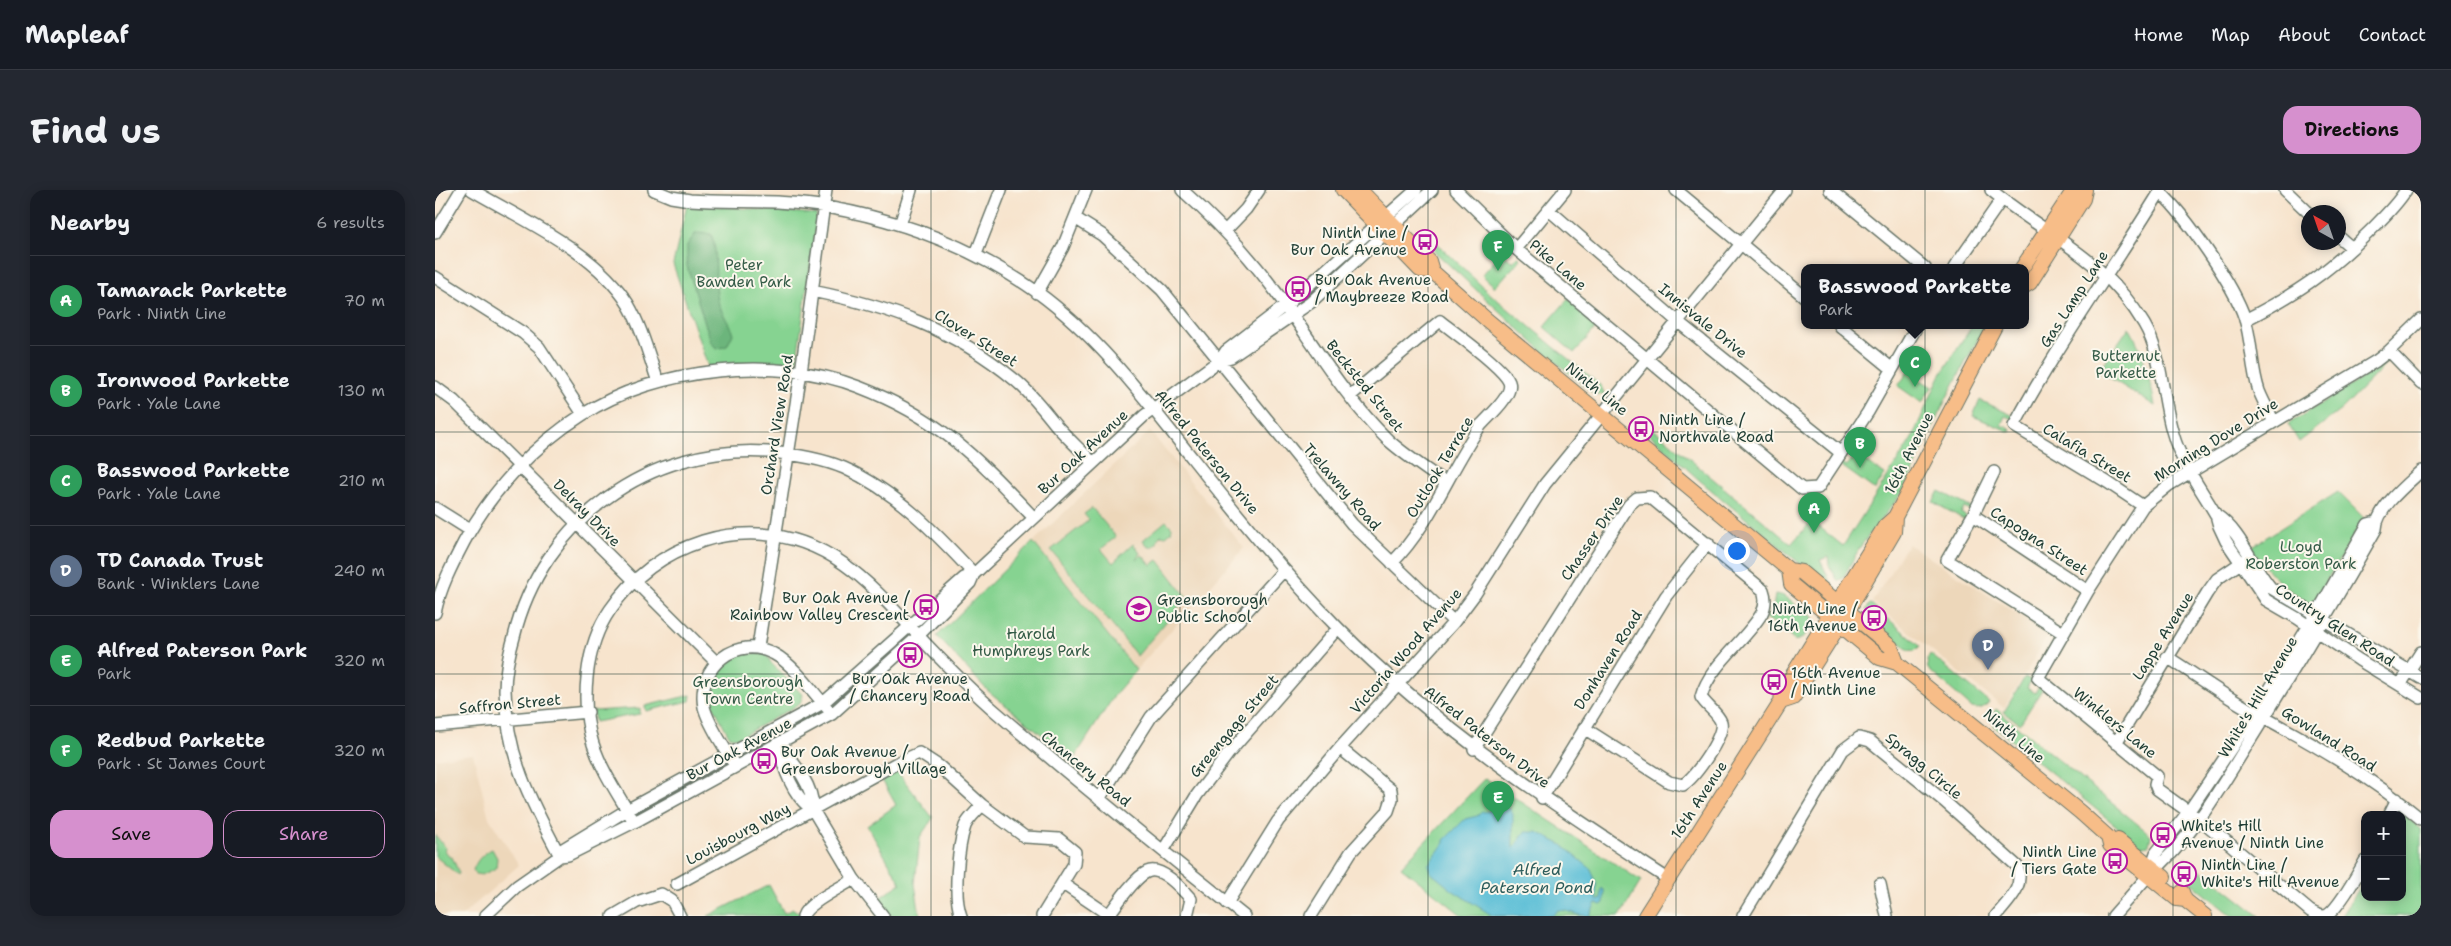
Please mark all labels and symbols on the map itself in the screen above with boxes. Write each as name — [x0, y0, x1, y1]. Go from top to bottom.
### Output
north arrow — [2301, 205, 2346, 250]
place label: Ninth Line / Bur Oak Avenue — [1291, 223, 1409, 260]
bus stop icon: Ninth Line / Bur Oak Avenue — [1412, 229, 1438, 255]
pin: F — [1482, 230, 1514, 271]
street label: Pike Lane — [1525, 235, 1591, 295]
street label: Gas Lamp Lane — [2035, 247, 2113, 351]
park label: Peter Bawden Park — [697, 255, 791, 292]
place label: Bur Oak Avenue / Maybreeze Road — [1315, 270, 1449, 307]
bus stop icon: Bur Oak Avenue / Maybreeze Road — [1285, 276, 1311, 302]
street label: Innisvale Drive — [1654, 279, 1752, 363]
street label: Clover Street — [931, 304, 1021, 372]
street label: Becksted Street — [1322, 336, 1408, 436]
pin: C — [1899, 346, 1931, 387]
park label: Butternut Parkette — [2092, 346, 2160, 383]
street label: Orchard View Road — [756, 353, 798, 497]
street label: Ninth Line — [1562, 358, 1632, 420]
street label: Alfred Paterson Drive — [1150, 385, 1264, 519]
street label: Morning Dove Drive — [2150, 394, 2282, 486]
street label: Bur Oak Avenue — [1034, 405, 1132, 499]
street label: 16th Avenue — [1880, 409, 1938, 497]
place label: Ninth Line / Northvale Road — [1659, 410, 1774, 447]
street label: Outlook Terrace — [1402, 412, 1478, 522]
bus stop icon: Ninth Line / Northvale Road — [1628, 416, 1654, 442]
street label: Calafia Street — [2039, 419, 2135, 487]
pin: B — [1844, 427, 1876, 468]
street label: Trelawny Road — [1299, 439, 1386, 535]
street label: Delray Drive — [549, 475, 625, 551]
street label: Chasser Drive — [1556, 491, 1628, 585]
pin: A — [1798, 492, 1830, 533]
street label: Capogna Street — [1986, 502, 2092, 580]
park label: LLoyd Roberston Park — [2245, 537, 2357, 574]
your location — [1724, 538, 1750, 564]
street label: Country Glen Road — [2272, 579, 2399, 671]
street label: Victoria Wood Avenue — [1346, 584, 1466, 718]
place label: Bur Oak Avenue / Rainbow Valley Crescent — [730, 588, 911, 625]
street label: Lappe Avenue — [2128, 588, 2198, 684]
place label: Greensborough Public School — [1157, 590, 1268, 627]
bus stop icon: Bur Oak Avenue / Rainbow Valley Crescent — [913, 594, 939, 620]
school or university icon: Greensborough Public School — [1126, 596, 1152, 622]
place label: Ninth Line / 16th Avenue — [1767, 599, 1859, 636]
bus stop icon: Ninth Line / 16th Avenue — [1861, 605, 1887, 631]
street label: Donhaven Road — [1569, 606, 1647, 714]
park label: Harold Humphreys Park — [972, 624, 1090, 661]
pin: D — [1972, 629, 2004, 670]
street label: White's Hill Avenue — [2214, 632, 2302, 762]
bus stop icon: Bur Oak Avenue / Chancery Road — [897, 642, 923, 668]
place label: 16th Avenue / Ninth Line — [1791, 663, 1881, 700]
place label: Bur Oak Avenue / Chancery Road — [850, 669, 971, 706]
bus stop icon: 16th Avenue / Ninth Line — [1761, 669, 1787, 695]
street label: Greengage Street — [1185, 670, 1283, 782]
park label: Greensborough Town Centre — [693, 672, 803, 709]
street label: Alfred Paterson Drive — [1420, 681, 1554, 793]
street label: Winklers Lane — [2069, 683, 2161, 763]
street label: Saffron Street — [458, 690, 562, 718]
street label: Gowland Road — [2278, 702, 2381, 777]
street label: Ninth Line — [1979, 704, 2049, 768]
street label: Bur Oak Avenue — [683, 713, 795, 785]
street label: Chancery Road — [1037, 727, 1135, 812]
street label: Spragg Circle — [1881, 728, 1967, 804]
place label: Bur Oak Avenue / Greensborough Village — [781, 742, 947, 779]
bus stop icon: Bur Oak Avenue / Greensborough Village — [751, 748, 777, 774]
street label: 16th Avenue — [1666, 757, 1732, 843]
pin: E — [1482, 781, 1514, 822]
street label: Louisbourg Way — [682, 798, 794, 870]
place label: White's Hill Avenue / Ninth Line — [2181, 816, 2324, 853]
bus stop icon: White's Hill Avenue / Ninth Line — [2150, 822, 2176, 848]
place label: Ninth Line / Tiers Gate — [2011, 842, 2097, 879]
bus stop icon: Ninth Line / Tiers Gate — [2102, 848, 2128, 874]
place label: Ninth Line / White's Hill Avenue — [2201, 855, 2340, 892]
water label: Alfred Paterson Pond — [1480, 859, 1594, 898]
bus stop icon: Ninth Line / White's Hill Avenue — [2171, 861, 2197, 887]

